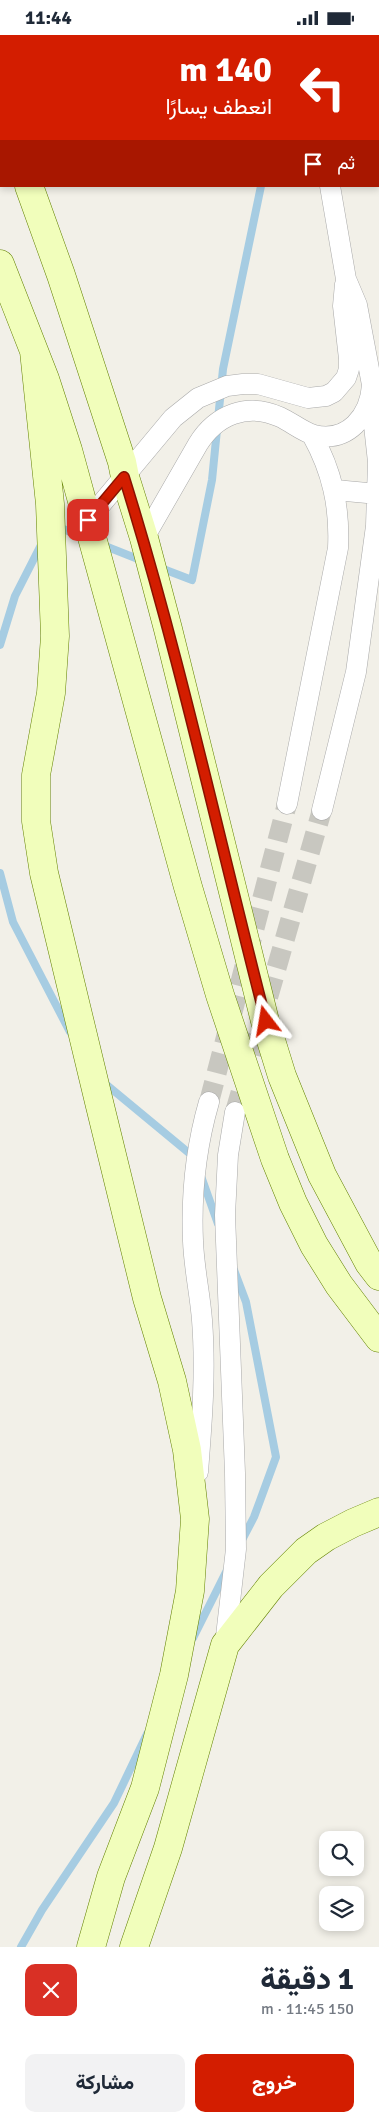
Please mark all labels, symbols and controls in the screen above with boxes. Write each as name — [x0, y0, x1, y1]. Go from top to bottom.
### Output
text: 11:44 — [25, 6, 72, 30]
text: 140 m — [179, 48, 272, 91]
icon: left — [290, 55, 355, 120]
text: انعطف يسارًا — [166, 93, 272, 120]
icon: arrive — [299, 150, 327, 178]
text: ثم — [337, 151, 355, 175]
pin — [67, 499, 109, 541]
icon: arrive — [74, 506, 102, 534]
position arrow — [239, 994, 291, 1046]
map controls — [319, 1831, 364, 1931]
button: search — [319, 1831, 364, 1876]
button: layers — [319, 1886, 364, 1931]
text: 1 دقيقة — [260, 1961, 354, 1998]
button: close — [25, 1964, 77, 2016]
text: 150 m · 11:45 — [261, 1999, 354, 2019]
button: مشاركة — [25, 2054, 185, 2112]
button: خروج — [195, 2054, 354, 2112]

